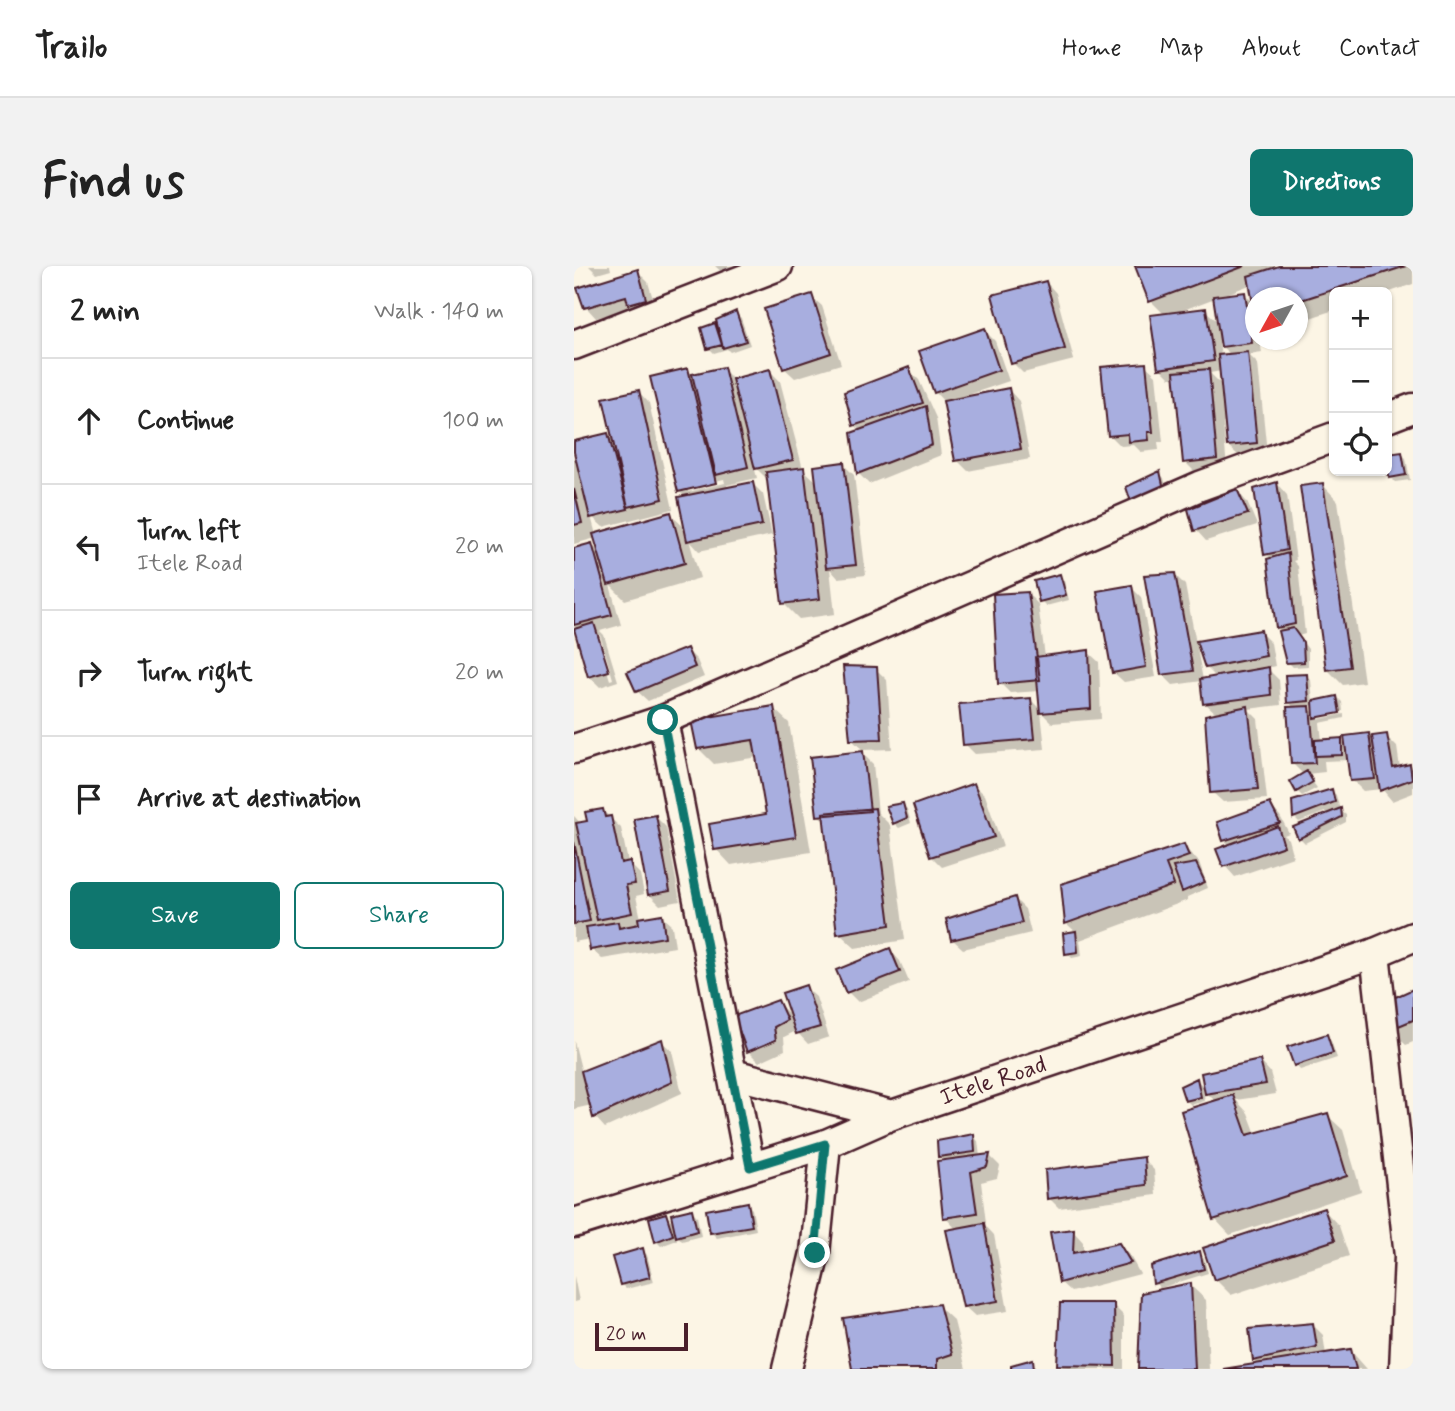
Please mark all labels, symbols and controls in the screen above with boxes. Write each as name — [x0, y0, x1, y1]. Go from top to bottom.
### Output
text: Trailo — [35, 26, 107, 70]
text: Home — [1062, 33, 1122, 64]
text: Map — [1160, 33, 1204, 64]
text: About — [1242, 33, 1301, 64]
text: Contact — [1339, 33, 1420, 64]
button: Directions — [1250, 149, 1413, 216]
text: Find us — [42, 150, 185, 215]
north arrow — [1245, 287, 1308, 350]
map controls — [1329, 287, 1392, 476]
button: + — [1329, 287, 1392, 350]
text: 2 min — [70, 292, 140, 331]
text: Walk · 140 m — [374, 297, 504, 327]
button: − — [1329, 350, 1392, 413]
icon: ahead — [70, 402, 108, 440]
text: Continue — [137, 404, 234, 438]
text: 100 m — [442, 406, 504, 436]
button: locate — [1329, 413, 1392, 476]
text: Turn left — [137, 515, 241, 549]
icon: left — [70, 528, 108, 566]
text: 20 m — [455, 532, 504, 562]
text: Itele Road — [137, 549, 242, 579]
icon: right — [70, 654, 108, 692]
text: Turn right — [137, 656, 253, 690]
text: 20 m — [455, 658, 504, 688]
route start — [647, 704, 678, 735]
icon: arrive — [70, 780, 108, 818]
text: Arrive at destination — [137, 782, 361, 816]
button: Save — [70, 882, 280, 949]
button: Share — [294, 882, 504, 949]
street label: Itele Road — [936, 1049, 1050, 1113]
route end — [799, 1237, 830, 1268]
scale bar — [595, 1320, 688, 1352]
text: 20 m — [606, 1322, 646, 1347]

